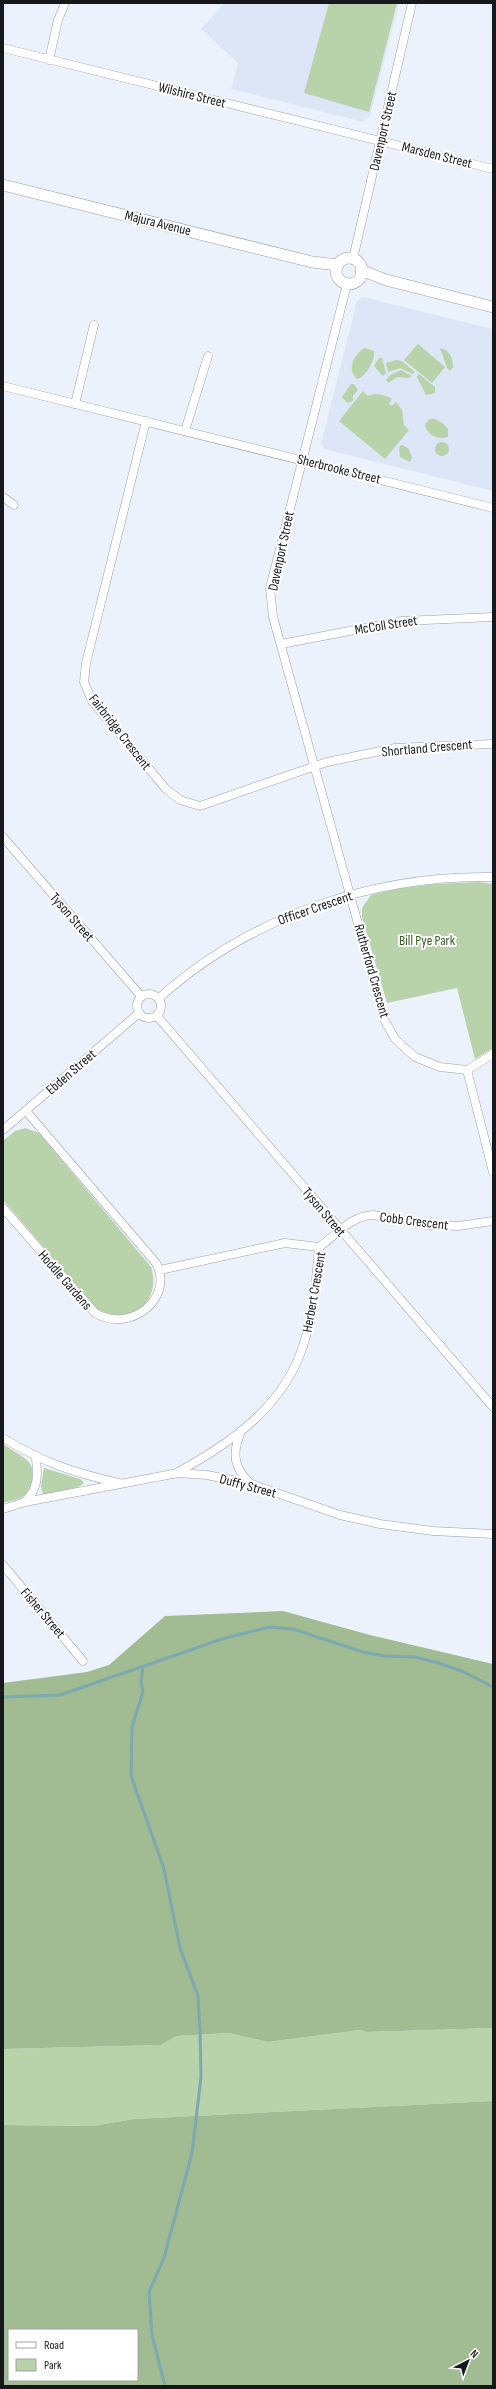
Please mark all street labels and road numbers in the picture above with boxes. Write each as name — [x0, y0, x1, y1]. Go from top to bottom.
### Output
street label: Wilshire Street — [156, 78, 228, 112]
street label: Davenport Street — [366, 90, 400, 172]
street label: Marsden Street — [400, 138, 474, 172]
street label: Majura Avenue — [123, 207, 193, 239]
street label: Sherbrooke Street — [296, 450, 382, 488]
street label: Davenport Street — [264, 510, 298, 592]
street label: McColl Street — [353, 612, 419, 638]
street label: Fairbridge Crescent — [85, 691, 155, 773]
street label: Shortland Crescent — [381, 736, 473, 760]
street label: Officer Crescent — [276, 887, 354, 929]
street label: Tyson Street — [46, 889, 98, 945]
street label: Rutherford Crescent — [351, 922, 393, 1020]
street label: Ebden Street — [42, 1046, 100, 1098]
street label: Tyson Street — [298, 1184, 350, 1240]
street label: Cobb Crescent — [379, 1208, 449, 1234]
street label: Hoddle Gardens — [34, 1247, 96, 1313]
street label: Herbert Crescent — [299, 1250, 329, 1334]
street label: Duffy Street — [218, 1470, 278, 1502]
street label: Fisher Street — [17, 1584, 69, 1642]

